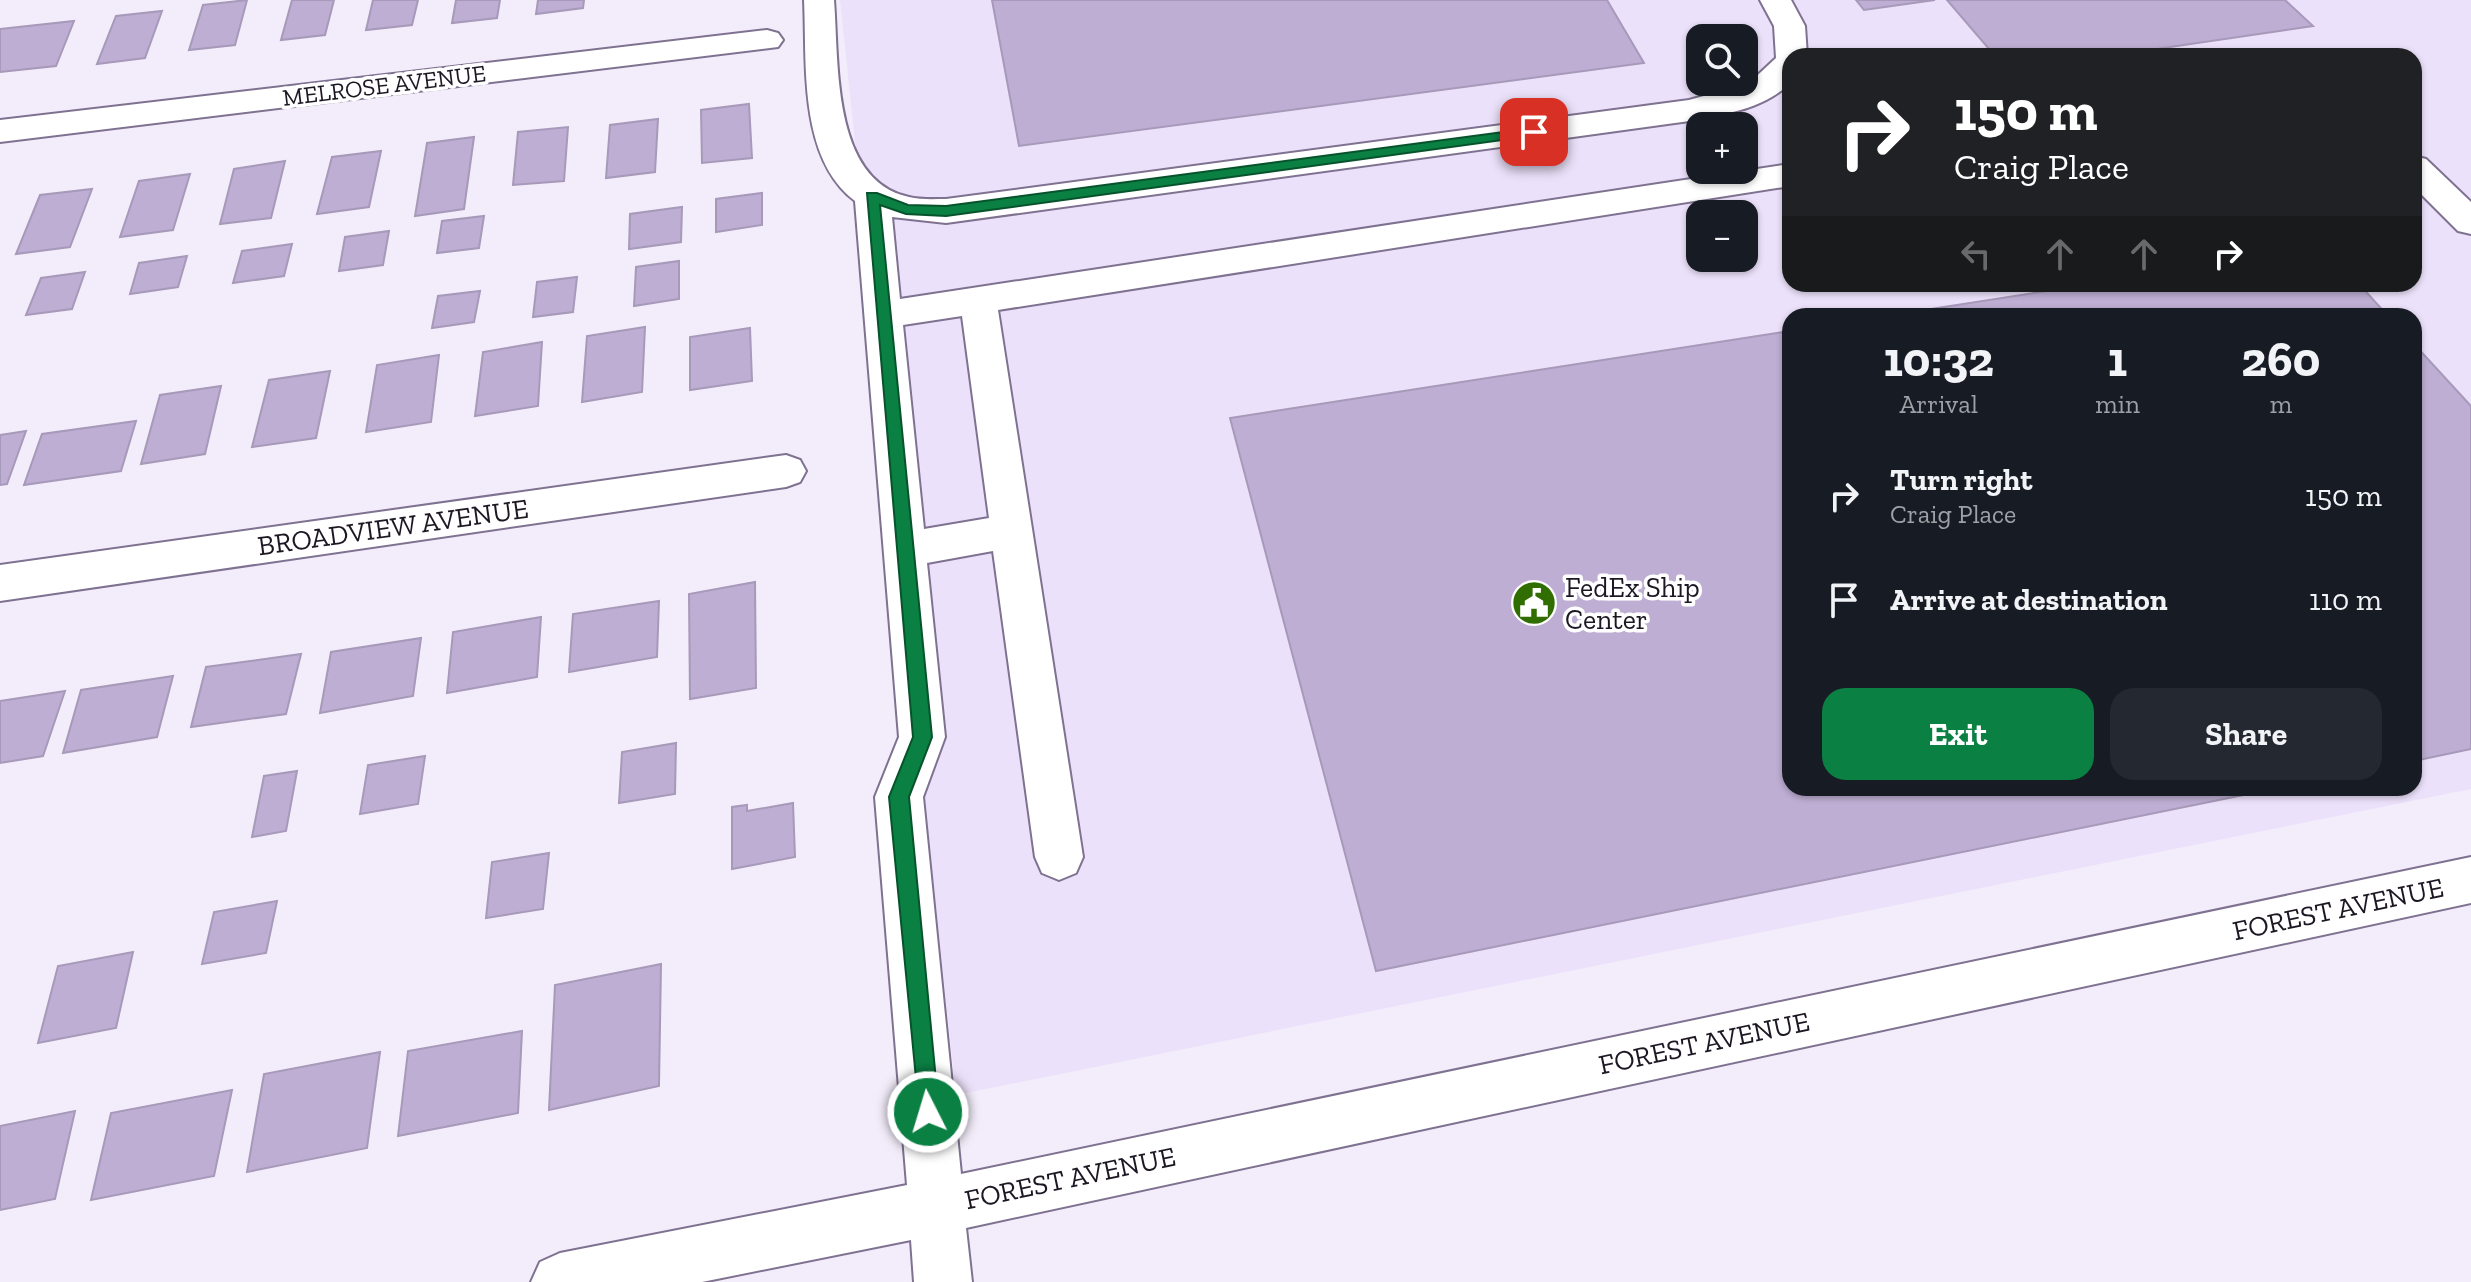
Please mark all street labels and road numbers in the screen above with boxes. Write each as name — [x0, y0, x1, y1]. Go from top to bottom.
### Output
street label: MELROSE AVENUE — [281, 58, 487, 112]
street label: BROADVIEW AVENUE — [255, 492, 531, 562]
street label: FOREST AVENUE — [2230, 871, 2446, 947]
street label: FOREST AVENUE — [1596, 1005, 1812, 1081]
street label: FOREST AVENUE — [962, 1140, 1178, 1216]

